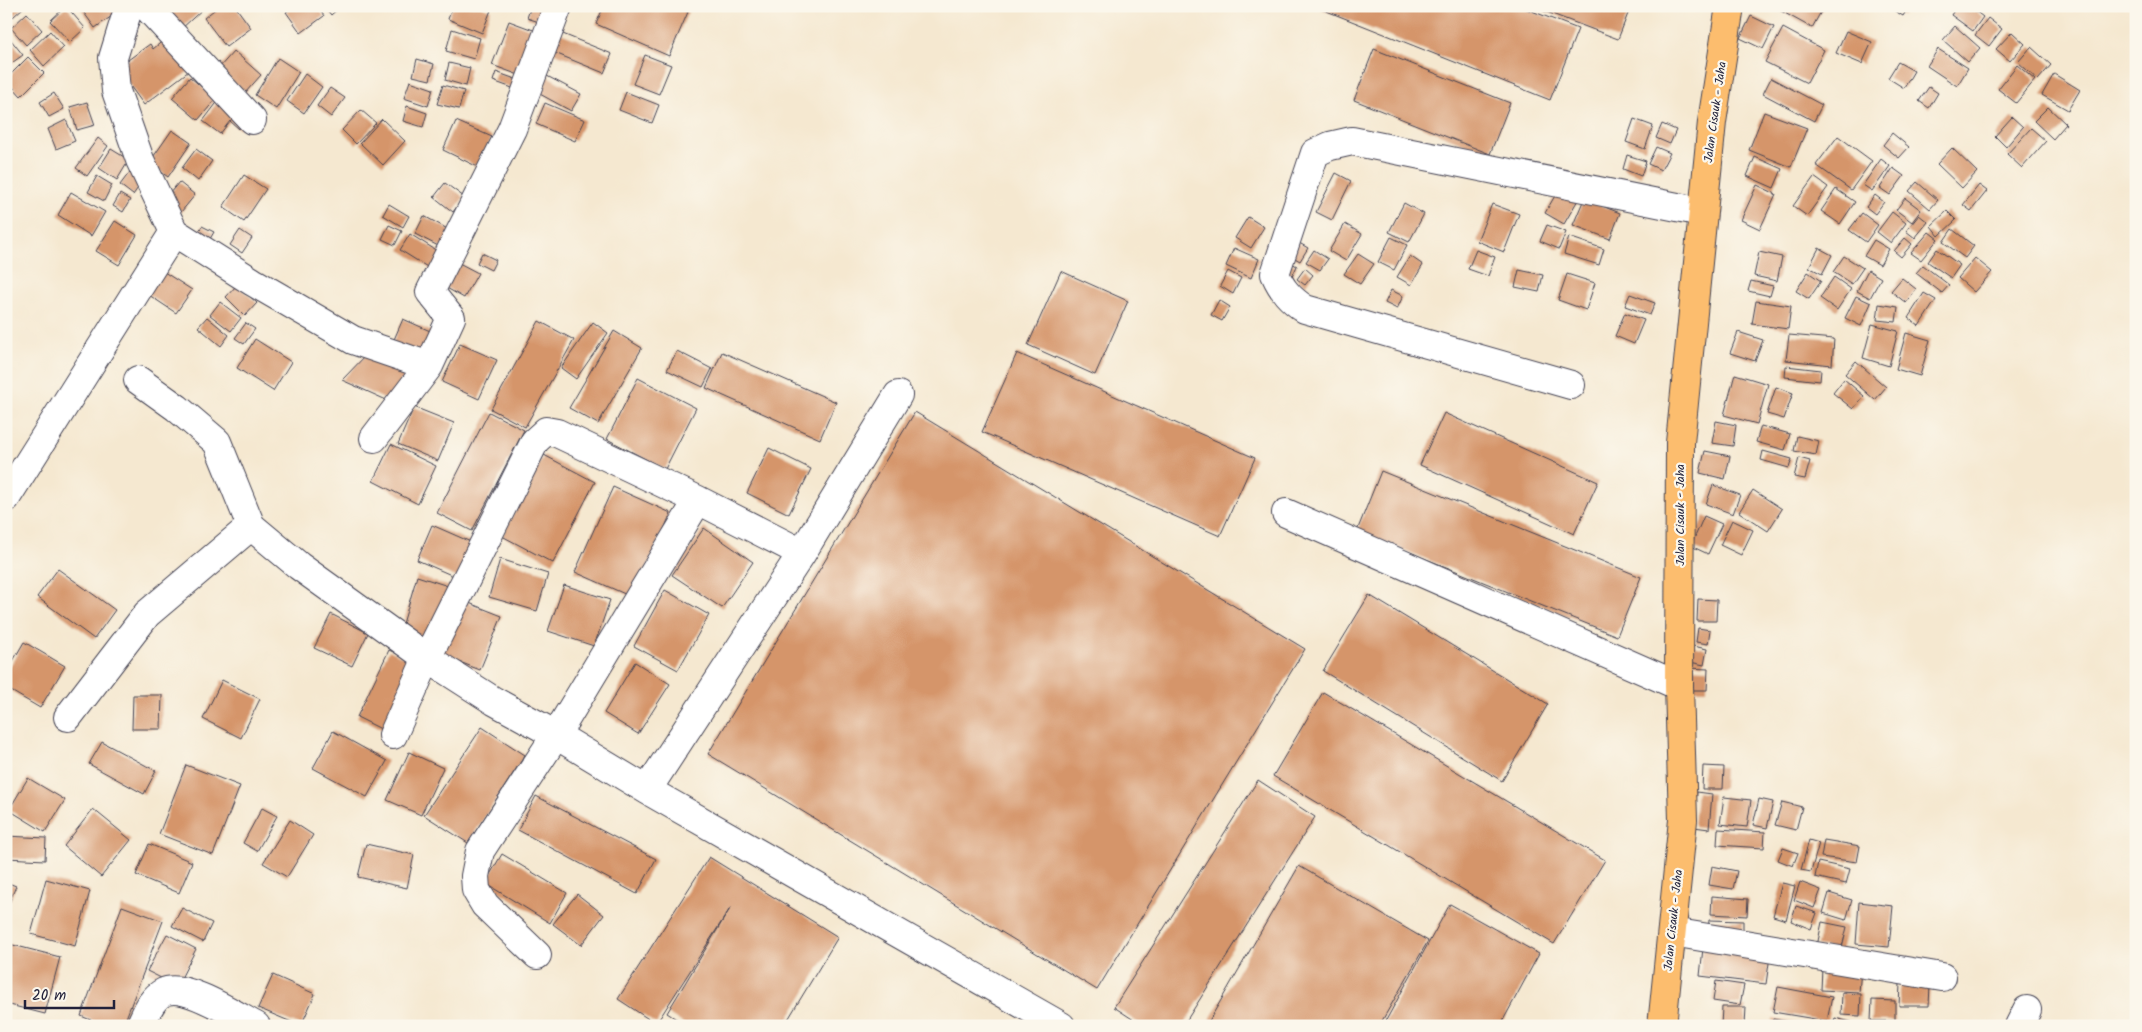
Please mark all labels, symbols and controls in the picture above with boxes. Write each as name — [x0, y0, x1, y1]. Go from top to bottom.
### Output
street label: Jalan Cisauk - Jaha — [1699, 60, 1732, 164]
street label: Jalan Cisauk - Jaha — [1671, 464, 1690, 566]
street label: Jalan Cisauk - Jaha — [1659, 868, 1688, 972]
scale bar — [25, 977, 114, 1009]
text: 20 m — [32, 984, 66, 1008]

